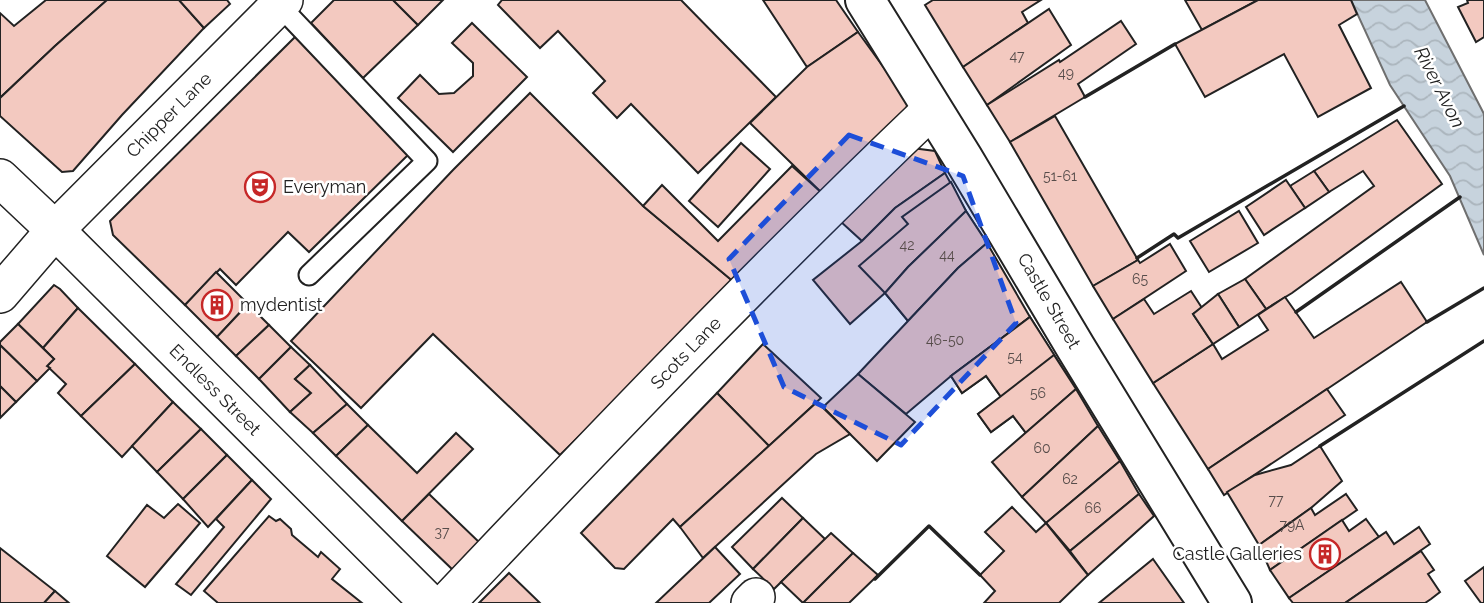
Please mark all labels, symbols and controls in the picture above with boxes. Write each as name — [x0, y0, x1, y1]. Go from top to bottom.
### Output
water label: River Avon — [1410, 43, 1470, 131]
house number: 47 — [1009, 48, 1025, 64]
house number: 49 — [1058, 65, 1074, 81]
street label: Chipper Lane — [122, 68, 216, 161]
house number: 51-61 — [1043, 168, 1077, 184]
theatre icon: Everyman — [243, 170, 277, 204]
place label: Everyman — [283, 176, 366, 197]
house number: 42 — [900, 237, 914, 253]
house number: 44 — [939, 247, 955, 263]
street label: Castle Street — [1014, 249, 1085, 352]
house number: 65 — [1132, 271, 1148, 287]
building icon: mydentist — [200, 288, 234, 322]
place label: mydentist — [240, 294, 323, 315]
street label: Scots Lane — [646, 312, 725, 393]
house number: 46-50 — [926, 332, 964, 348]
street label: Endless Street — [166, 340, 265, 439]
house number: 54 — [1007, 349, 1023, 365]
house number: 56 — [1030, 385, 1046, 401]
house number: 60 — [1033, 440, 1051, 456]
house number: 62 — [1062, 471, 1078, 487]
house number: 77 — [1269, 492, 1284, 508]
house number: 66 — [1085, 500, 1101, 516]
house number: 79A — [1279, 517, 1305, 533]
house number: 37 — [435, 524, 450, 540]
building icon: Castle Galleries — [1308, 537, 1342, 571]
place label: Castle Galleries — [1173, 543, 1302, 564]

